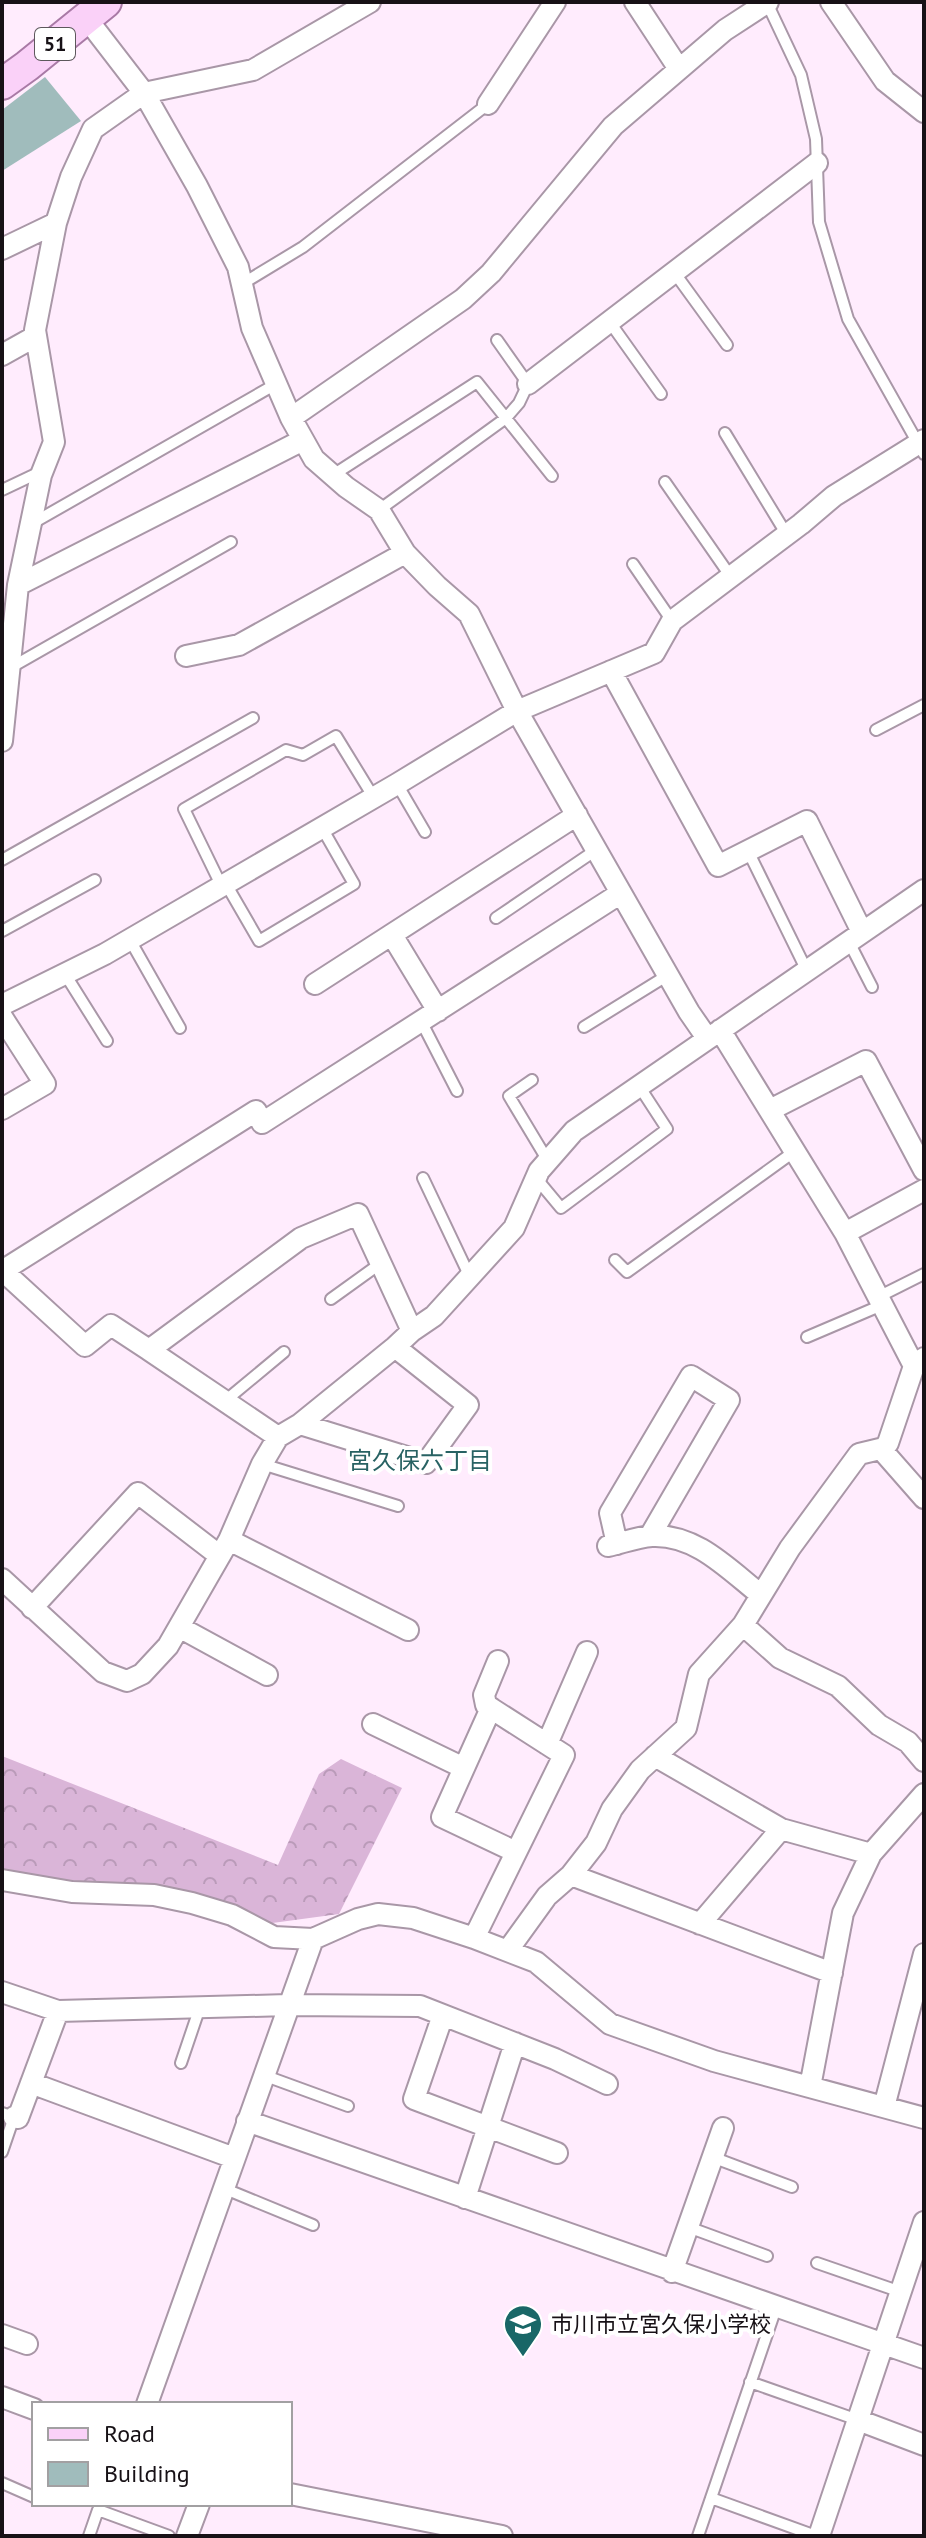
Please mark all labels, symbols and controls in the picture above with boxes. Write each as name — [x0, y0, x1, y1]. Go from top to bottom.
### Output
road number: 51 — [35, 28, 75, 60]
district label: 宮久保六丁目 — [348, 1445, 492, 1476]
school or university icon: 市川市立宮久保小学校 — [502, 2303, 544, 2358]
place label: 市川市立宮久保小学校 — [551, 2310, 771, 2338]
legend — [32, 2402, 292, 2506]
text: Road — [104, 2418, 155, 2449]
text: Building — [104, 2458, 190, 2489]

